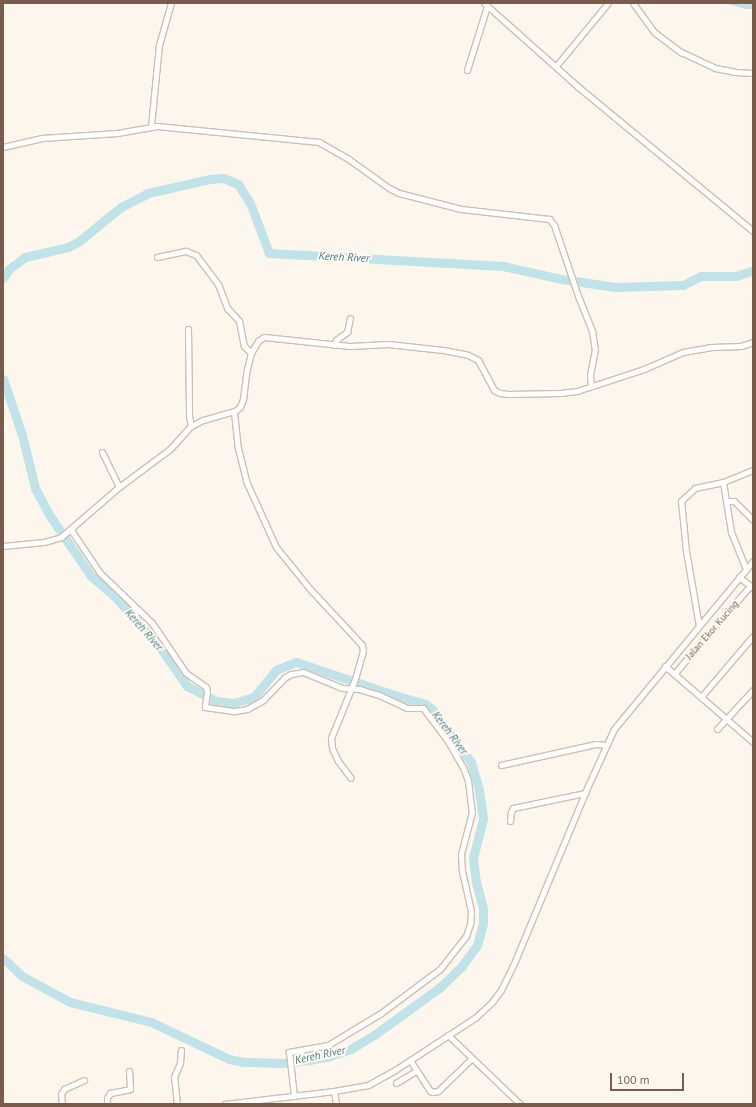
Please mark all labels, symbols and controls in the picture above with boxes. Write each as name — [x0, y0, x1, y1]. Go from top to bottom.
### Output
water label: Kereh River — [318, 249, 370, 265]
street label: Jalan Ekor Kucing — [683, 598, 741, 662]
water label: Kereh River — [122, 606, 166, 654]
water label: Kereh River — [429, 709, 471, 757]
water label: Kereh River — [294, 1043, 346, 1067]
scale bar — [612, 1065, 686, 1091]
text: 100 m — [617, 1072, 650, 1087]

